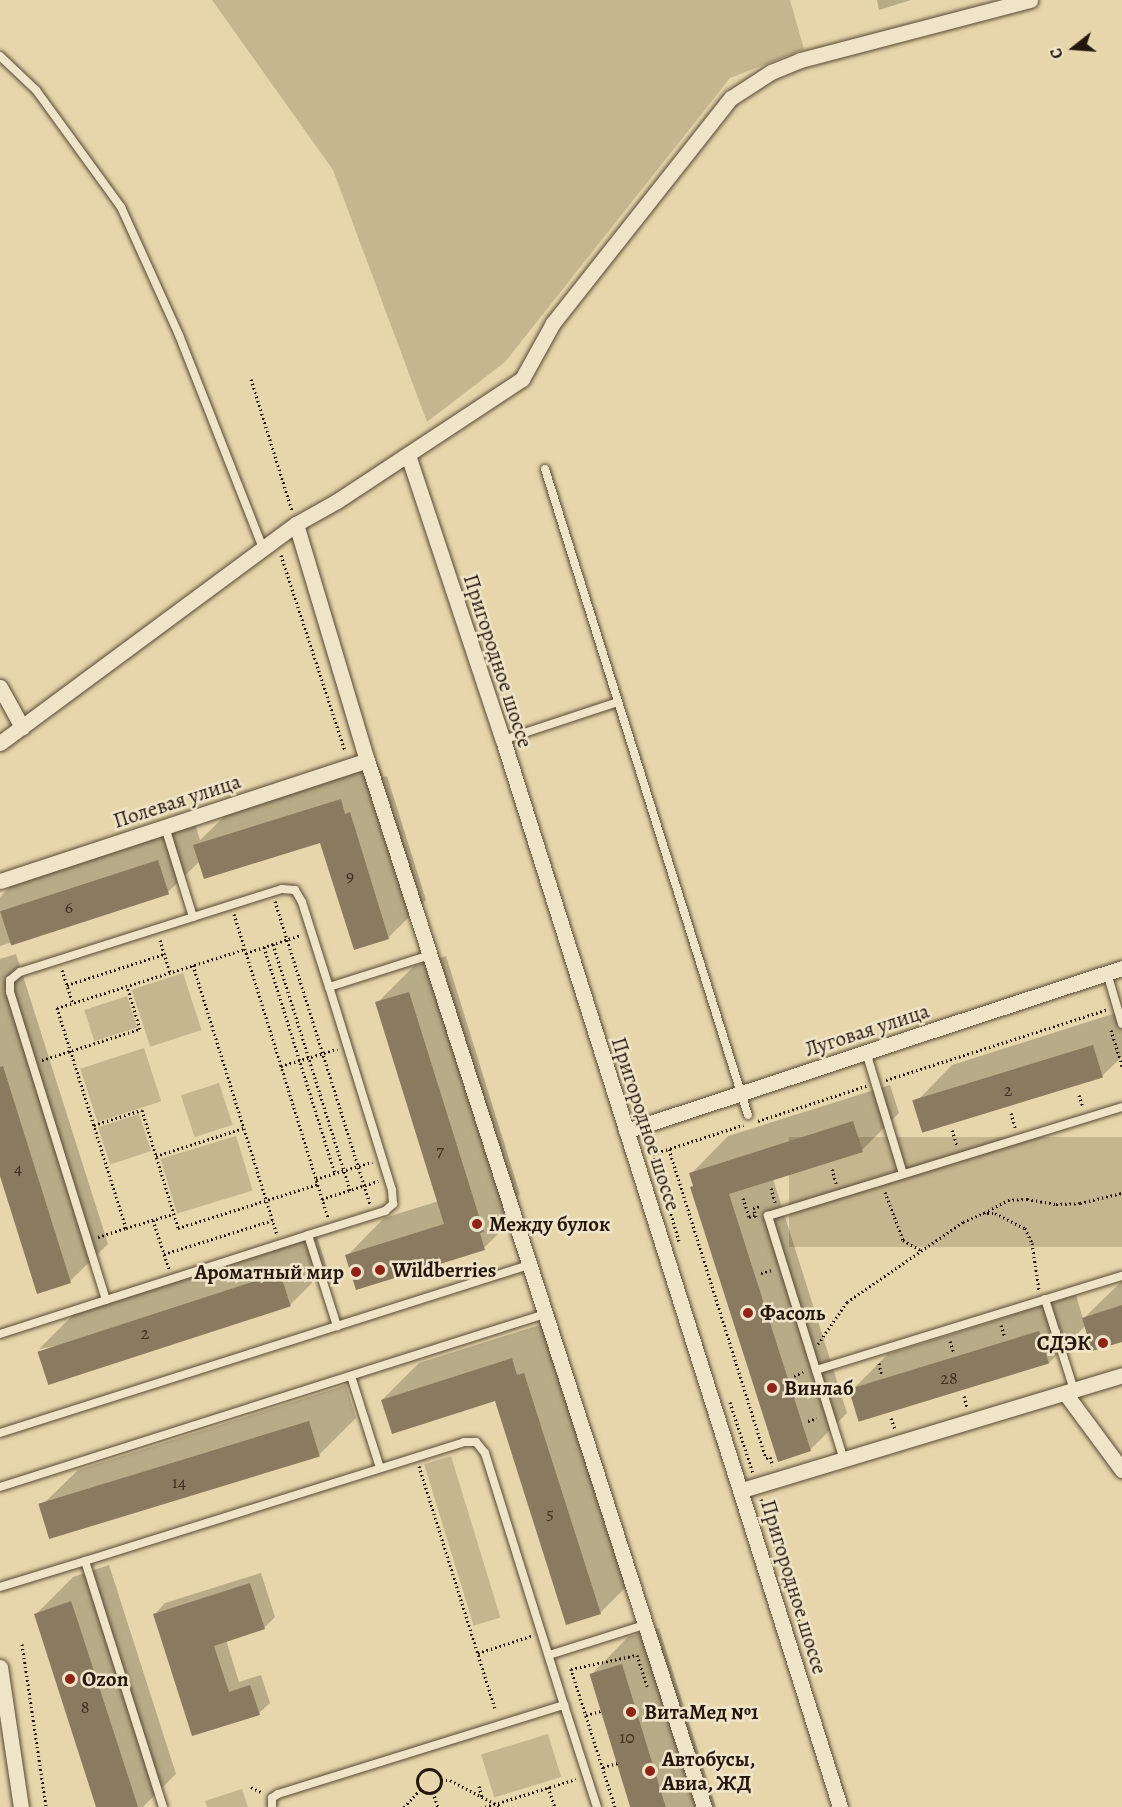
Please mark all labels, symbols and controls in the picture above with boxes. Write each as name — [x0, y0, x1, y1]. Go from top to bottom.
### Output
north arrow — [1044, 18, 1104, 78]
text: С — [1045, 45, 1069, 61]
street label: Пригородное шоссе — [458, 571, 538, 751]
street label: Полевая улица — [110, 769, 244, 833]
house number: 9 — [346, 865, 354, 887]
house number: 6 — [65, 896, 73, 918]
street label: Луговая улица — [802, 998, 932, 1062]
street label: Пригородное шоссе — [606, 1034, 686, 1214]
house number: 2 — [1004, 1079, 1012, 1101]
house number: 7 — [436, 1139, 444, 1161]
house number: 4 — [14, 1157, 22, 1179]
place label: Между булок — [489, 1211, 610, 1237]
marker: Между булок — [470, 1217, 484, 1231]
place label: Wildberries — [392, 1257, 496, 1283]
place label: Ароматный мир — [195, 1259, 344, 1285]
marker: Wildberries — [373, 1263, 387, 1277]
marker: Ароматный мир — [349, 1265, 363, 1279]
place label: Фасоль — [760, 1300, 825, 1326]
marker: Фасоль — [741, 1306, 755, 1320]
house number: 2 — [141, 1322, 149, 1344]
place label: СДЭК — [1037, 1330, 1091, 1356]
marker: СДЭК — [1096, 1336, 1110, 1350]
house number: 28 — [940, 1367, 958, 1389]
place label: Винлаб — [784, 1375, 854, 1401]
marker: Винлаб — [765, 1381, 779, 1395]
house number: 14 — [172, 1471, 186, 1493]
street label: Пригородное шоссе — [755, 1497, 833, 1677]
house number: 5 — [546, 1502, 554, 1524]
place label: Ozon — [82, 1666, 128, 1692]
marker: Ozon — [63, 1672, 77, 1686]
house number: 8 — [81, 1696, 89, 1718]
place label: ВитаМед №1 — [644, 1699, 759, 1725]
marker: ВитаМед №1 — [622, 1703, 640, 1721]
house number: 10 — [619, 1726, 635, 1748]
place label: Автобусы, Авиа, ЖД — [662, 1746, 755, 1796]
marker: Автобусы, Авиа, ЖД — [643, 1764, 657, 1778]

